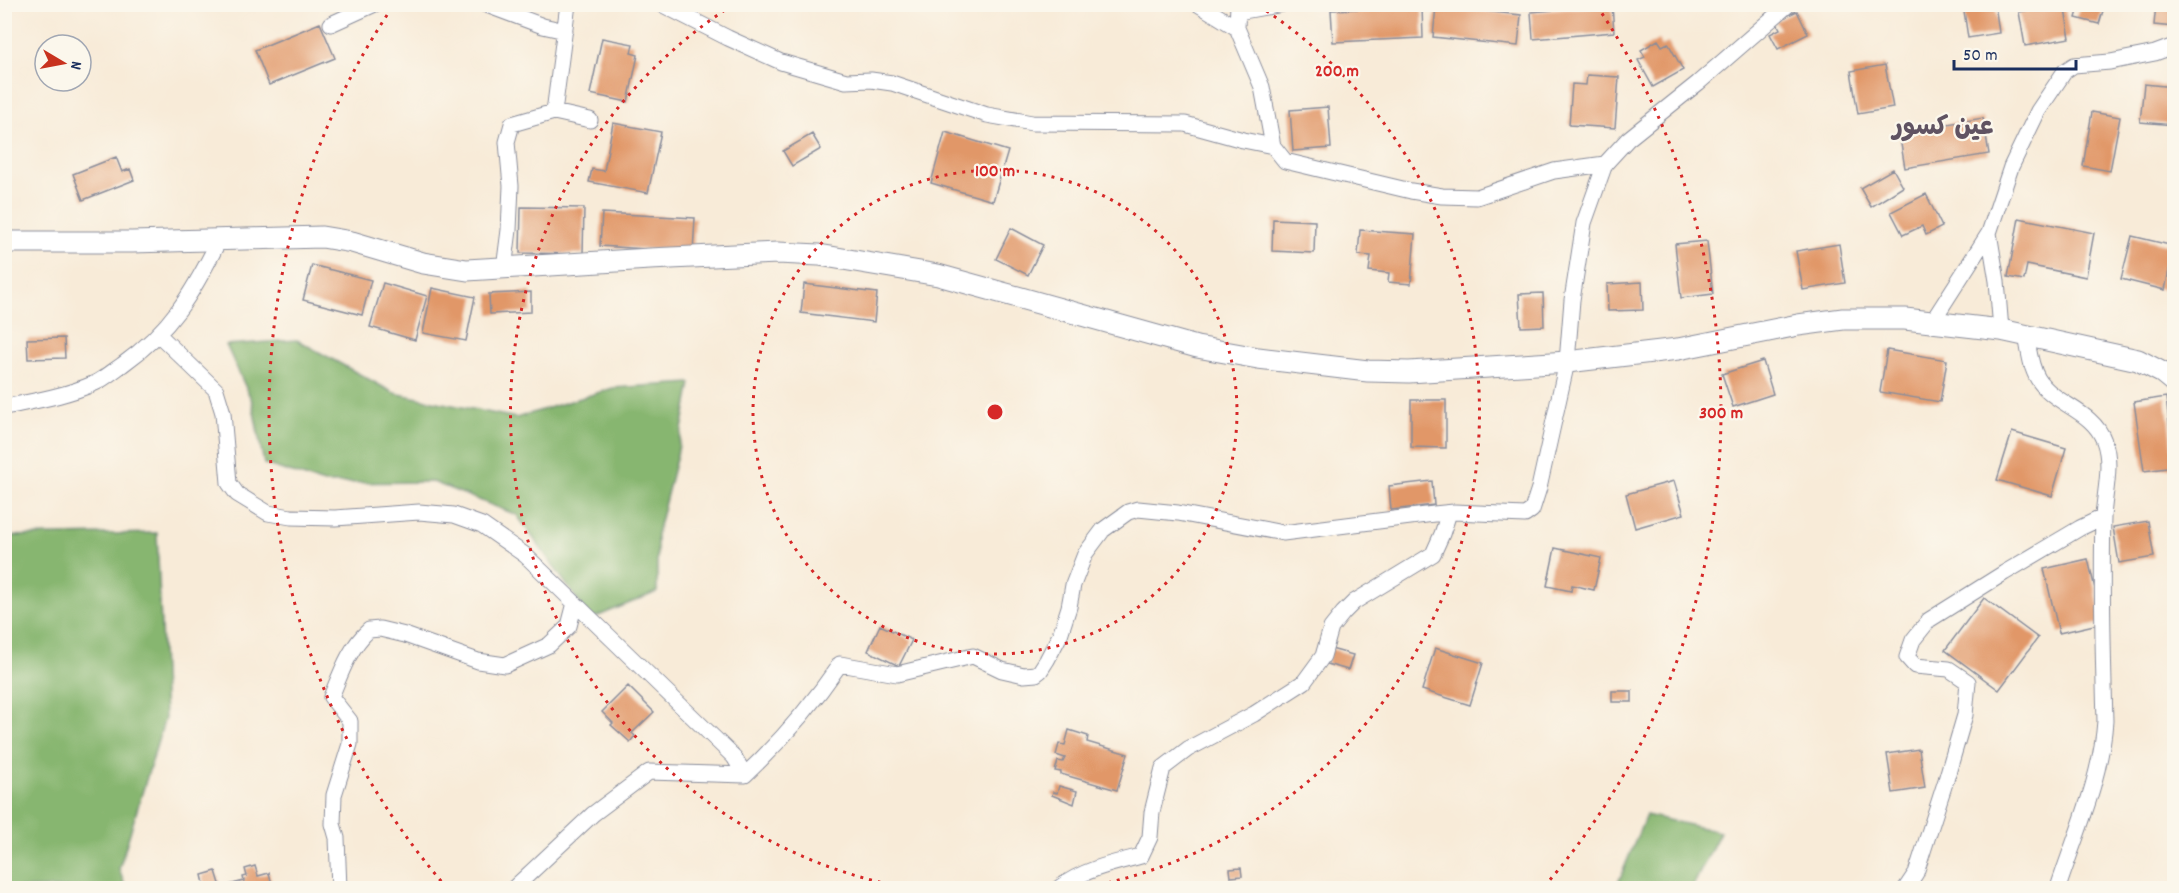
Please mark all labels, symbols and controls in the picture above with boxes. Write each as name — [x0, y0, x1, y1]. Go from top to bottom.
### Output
north arrow — [33, 33, 93, 93]
scale bar — [1954, 33, 2076, 71]
text: 50 m — [1963, 44, 1998, 69]
text: N — [63, 59, 87, 71]
text: 200 m — [1315, 60, 1359, 85]
district label: عين كسور — [1891, 110, 1993, 147]
text: 100 m — [975, 160, 1015, 185]
centre of rings — [985, 402, 1005, 422]
text: 300 m — [1699, 402, 1743, 427]

